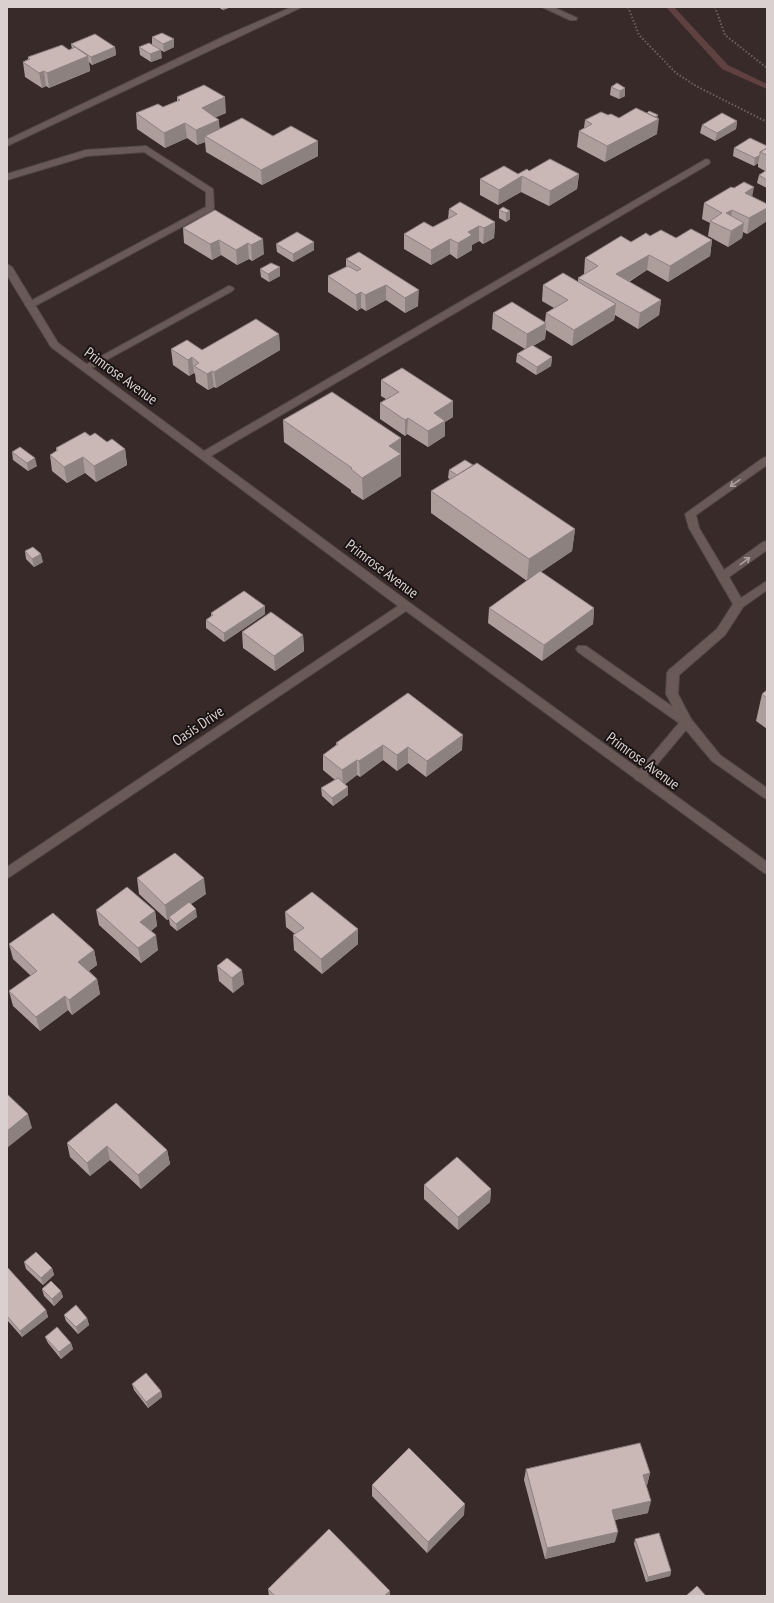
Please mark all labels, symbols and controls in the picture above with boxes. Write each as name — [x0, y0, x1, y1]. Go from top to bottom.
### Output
street label: Primrose Avenue — [81, 343, 162, 409]
one-way arrow — [730, 479, 741, 487]
street label: Primrose Avenue — [342, 535, 422, 602]
one-way arrow — [739, 557, 750, 565]
street label: Oasis Drive — [168, 701, 227, 750]
street label: Primrose Avenue — [603, 728, 684, 794]

